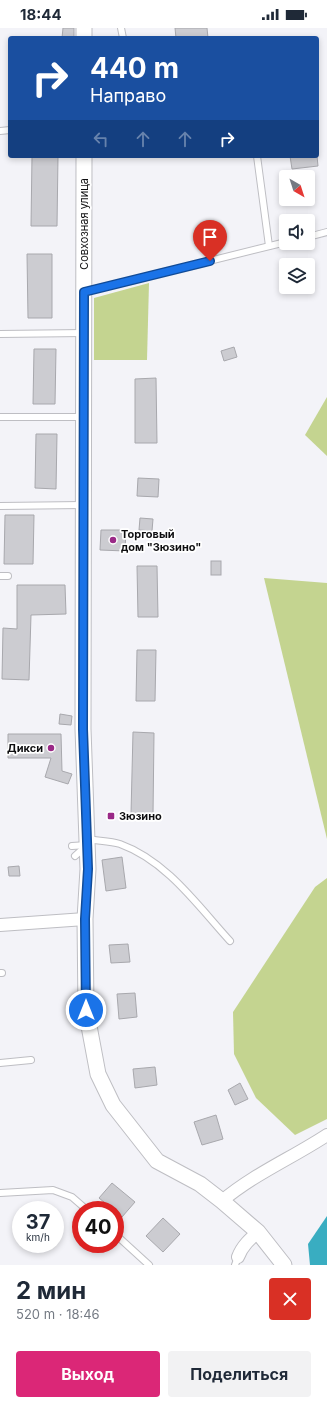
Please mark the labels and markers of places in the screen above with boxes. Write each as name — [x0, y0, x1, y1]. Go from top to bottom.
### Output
pin — [193, 220, 227, 261]
place label: Торговый дом "Зюзино" — [121, 527, 201, 554]
marker: Торговый дом "Зюзино" — [108, 535, 118, 545]
place label: Дикси — [7, 741, 43, 755]
marker: Дикси — [46, 743, 56, 753]
place label: Зюзино — [119, 809, 162, 823]
marker: Зюзино — [106, 811, 116, 821]

